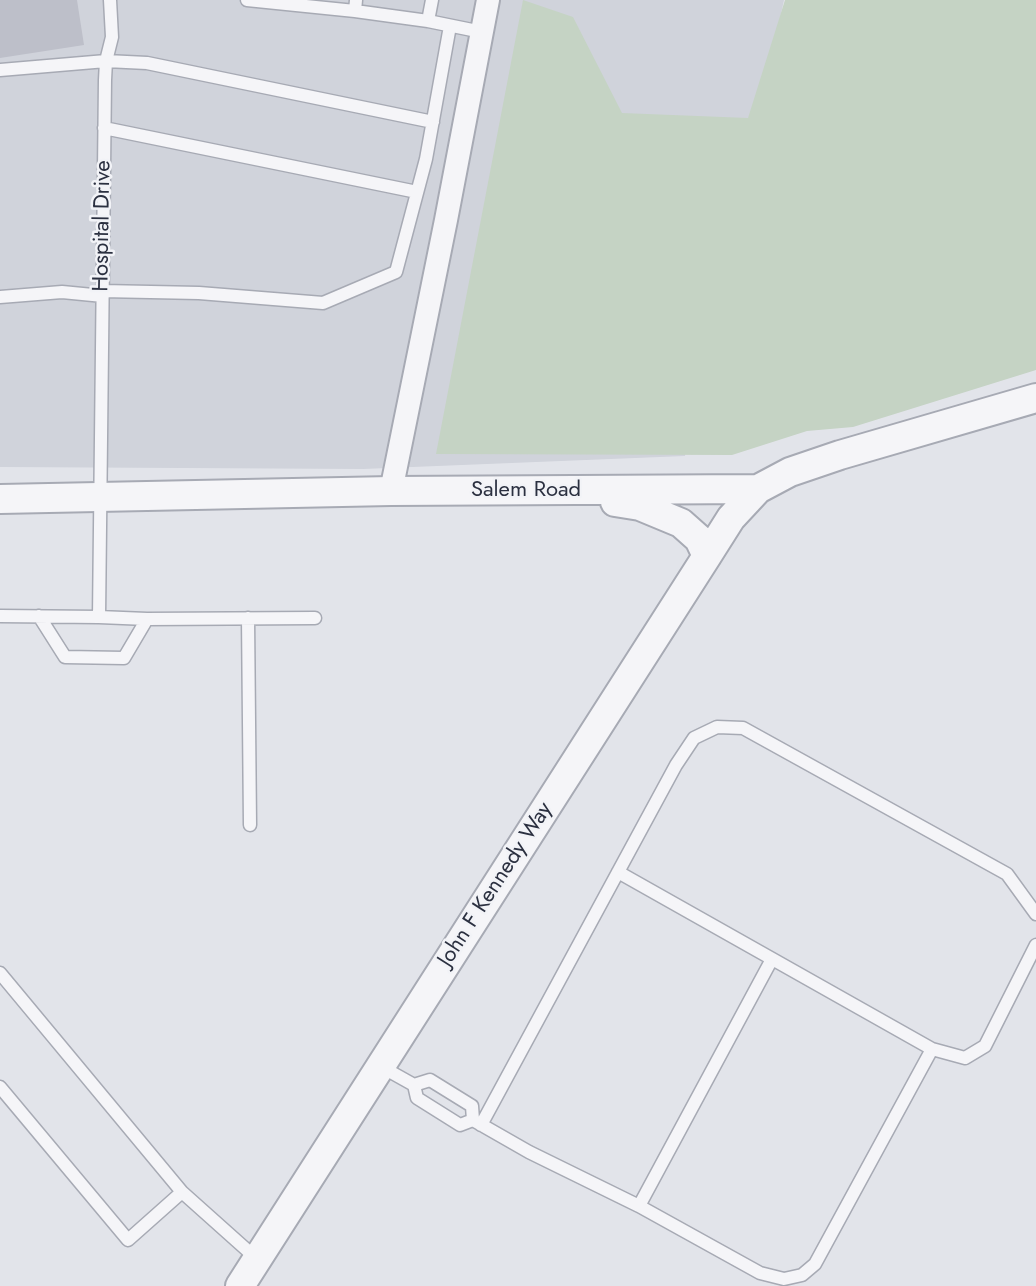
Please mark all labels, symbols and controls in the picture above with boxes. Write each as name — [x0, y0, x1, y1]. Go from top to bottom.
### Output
street label: Hospital Drive — [89, 160, 117, 292]
street label: Salem Road — [471, 478, 581, 504]
street label: John F Kennedy Way — [433, 798, 559, 972]

